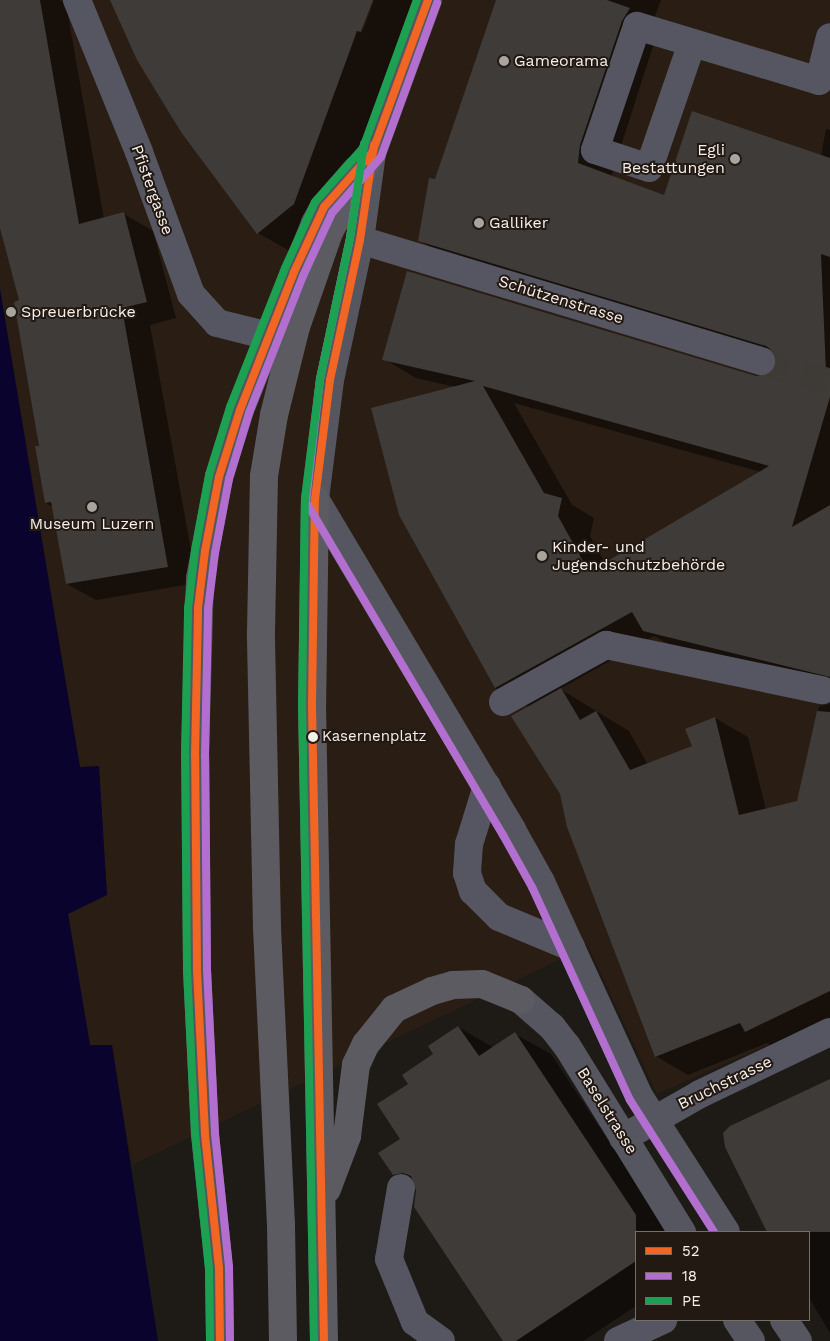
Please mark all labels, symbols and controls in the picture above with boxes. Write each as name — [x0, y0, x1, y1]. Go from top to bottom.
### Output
place label: Gameorama — [514, 51, 608, 71]
marker: Gameorama — [498, 55, 510, 67]
place label: Egli Bestattungen — [622, 140, 725, 178]
street label: Pfistergasse — [127, 142, 177, 238]
marker: Egli Bestattungen — [729, 153, 741, 165]
place label: Galliker — [489, 213, 548, 233]
marker: Galliker — [473, 217, 485, 229]
street label: Schützenstrasse — [496, 272, 626, 328]
place label: Spreuerbrücke — [21, 302, 136, 322]
marker: Spreuerbrücke — [5, 306, 17, 318]
marker: Museum Luzern — [86, 501, 98, 513]
place label: Museum Luzern — [30, 514, 154, 534]
place label: Kinder- und Jugendschutzbehörde — [552, 537, 725, 575]
marker: Kinder- und Jugendschutzbehörde — [536, 550, 548, 562]
place label: Kasernenplatz — [322, 728, 427, 746]
marker: Kasernenplatz — [308, 732, 318, 742]
street label: Bruchstrasse — [675, 1052, 775, 1114]
street label: Baselstrasse — [573, 1064, 641, 1158]
legend — [635, 1231, 810, 1321]
text: 52 — [682, 1242, 699, 1260]
text: 18 — [682, 1267, 697, 1285]
text: PE — [682, 1292, 701, 1310]

